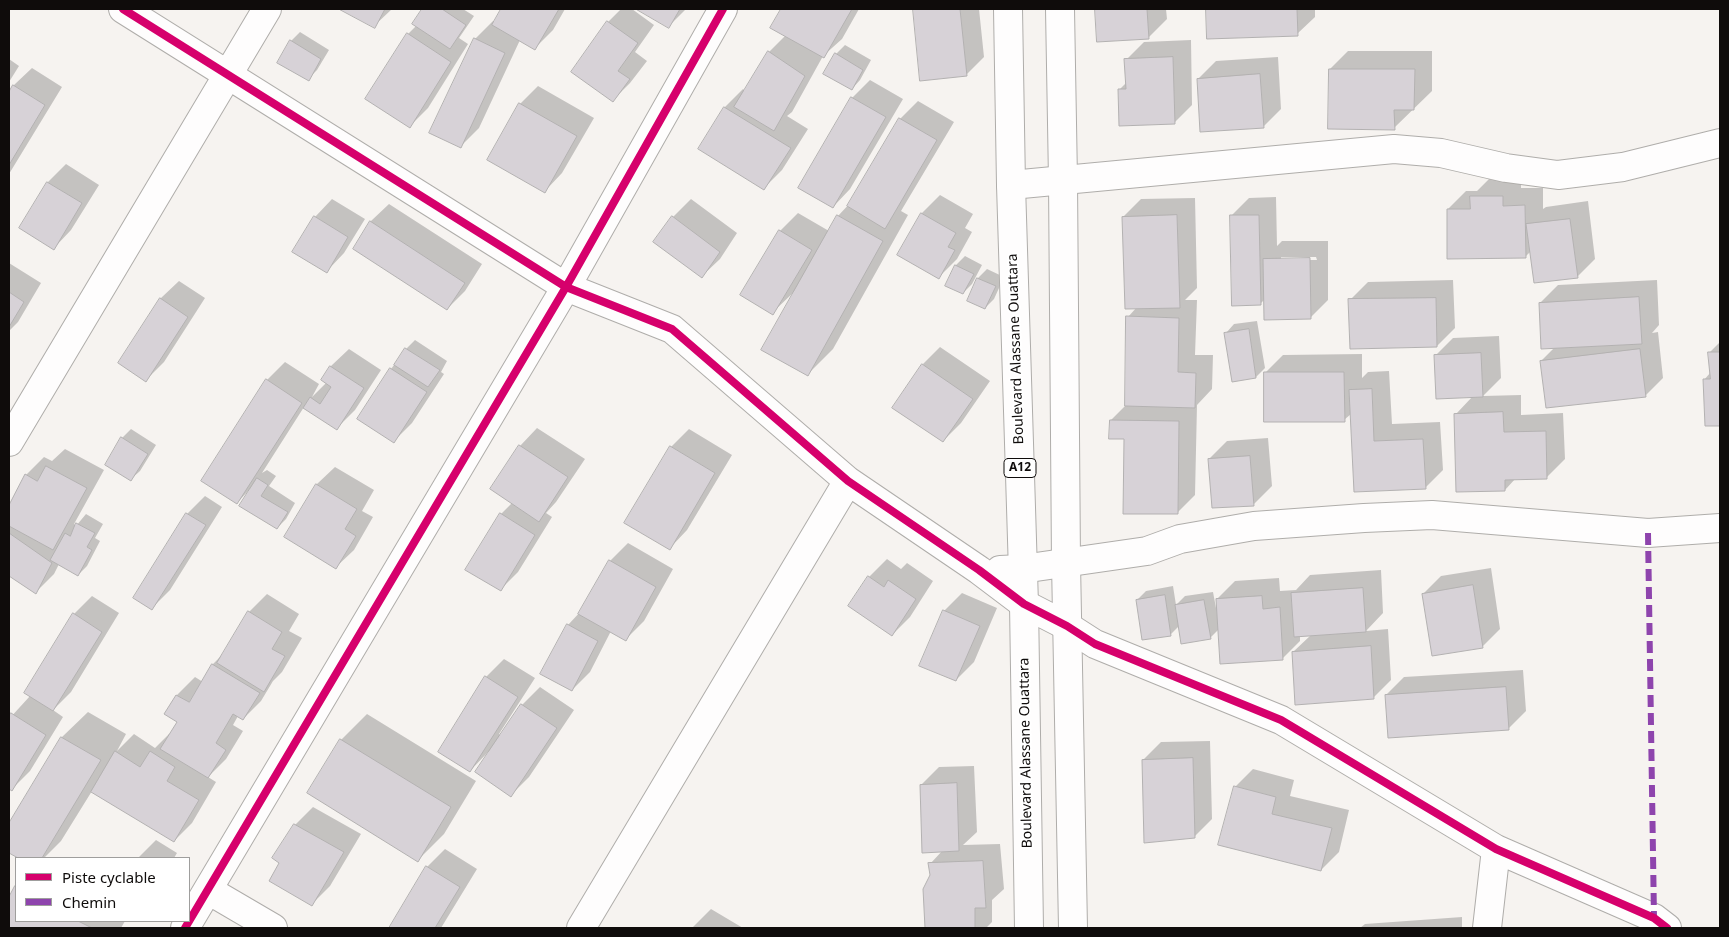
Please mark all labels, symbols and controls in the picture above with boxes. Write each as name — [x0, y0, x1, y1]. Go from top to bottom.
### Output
street label: Boulevard Alassane Ouattara — [1004, 253, 1028, 445]
road number: A12 — [1004, 458, 1036, 478]
street label: Boulevard Alassane Ouattara — [1016, 657, 1036, 849]
legend — [15, 857, 190, 922]
text: Piste cyclable — [62, 867, 156, 887]
text: Chemin — [62, 892, 116, 912]

